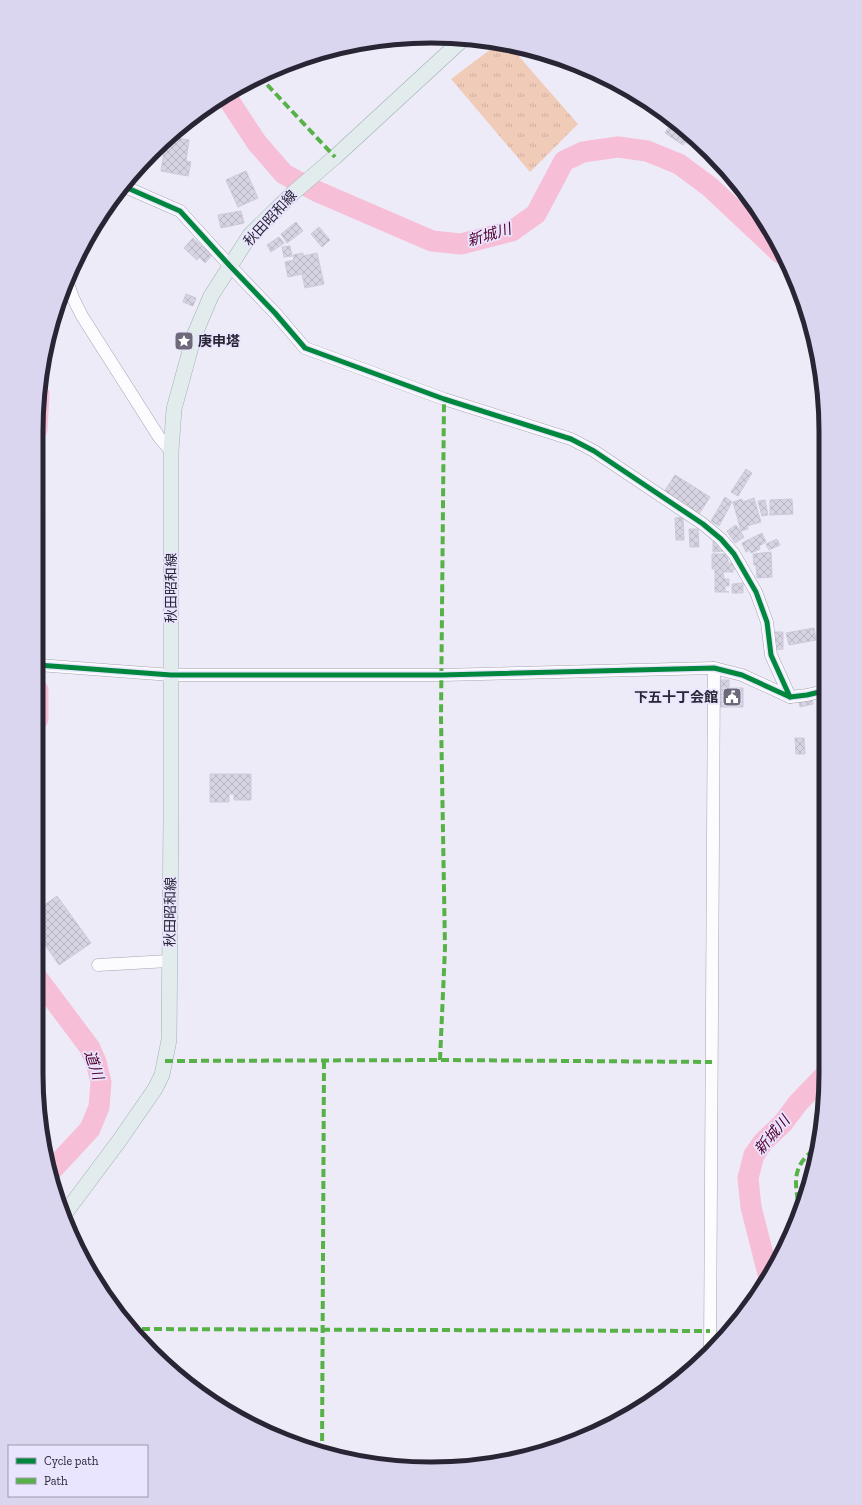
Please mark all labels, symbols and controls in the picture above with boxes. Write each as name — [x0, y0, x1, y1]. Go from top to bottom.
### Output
street label: 秋田昭和線 — [240, 187, 300, 250]
water label: 新城川 — [465, 219, 515, 250]
place icon: 庚申塔 — [173, 330, 195, 352]
place label: 庚申塔 — [198, 333, 240, 350]
street label: 秋田昭和線 — [163, 553, 180, 623]
public building icon: 下五十丁会館 — [721, 686, 743, 708]
place label: 下五十丁会館 — [634, 689, 718, 706]
street label: 秋田昭和線 — [161, 877, 180, 947]
water label: 道川 — [81, 1048, 108, 1084]
water label: 新城川 — [751, 1110, 795, 1158]
legend — [8, 1445, 148, 1497]
text: Cycle path — [44, 1454, 99, 1468]
text: Path — [44, 1474, 68, 1488]

